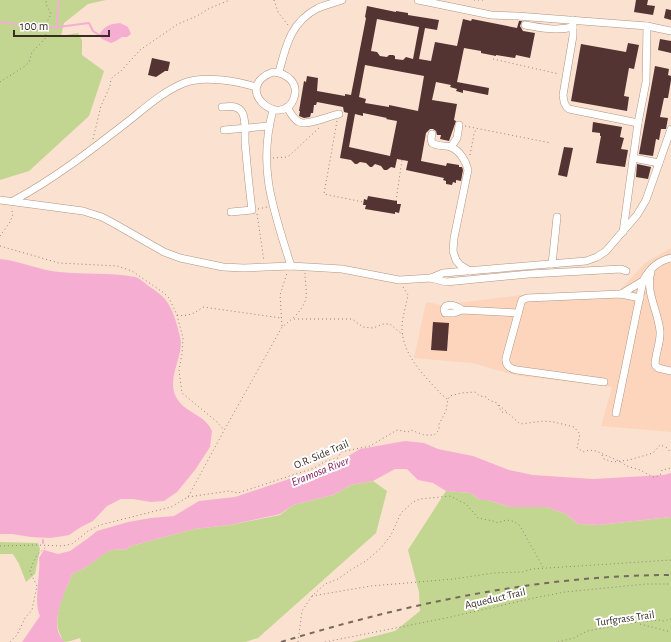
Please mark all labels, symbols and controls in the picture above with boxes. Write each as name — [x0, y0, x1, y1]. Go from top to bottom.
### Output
scale bar — [14, 12, 109, 38]
text: 100 m — [20, 20, 48, 32]
street label: O.R. Side Trail — [292, 438, 350, 471]
water label: Eramosa River — [289, 454, 352, 488]
street label: Aqueduct Trail — [464, 586, 527, 611]
street label: Turfgrass Trail — [595, 609, 655, 628]

